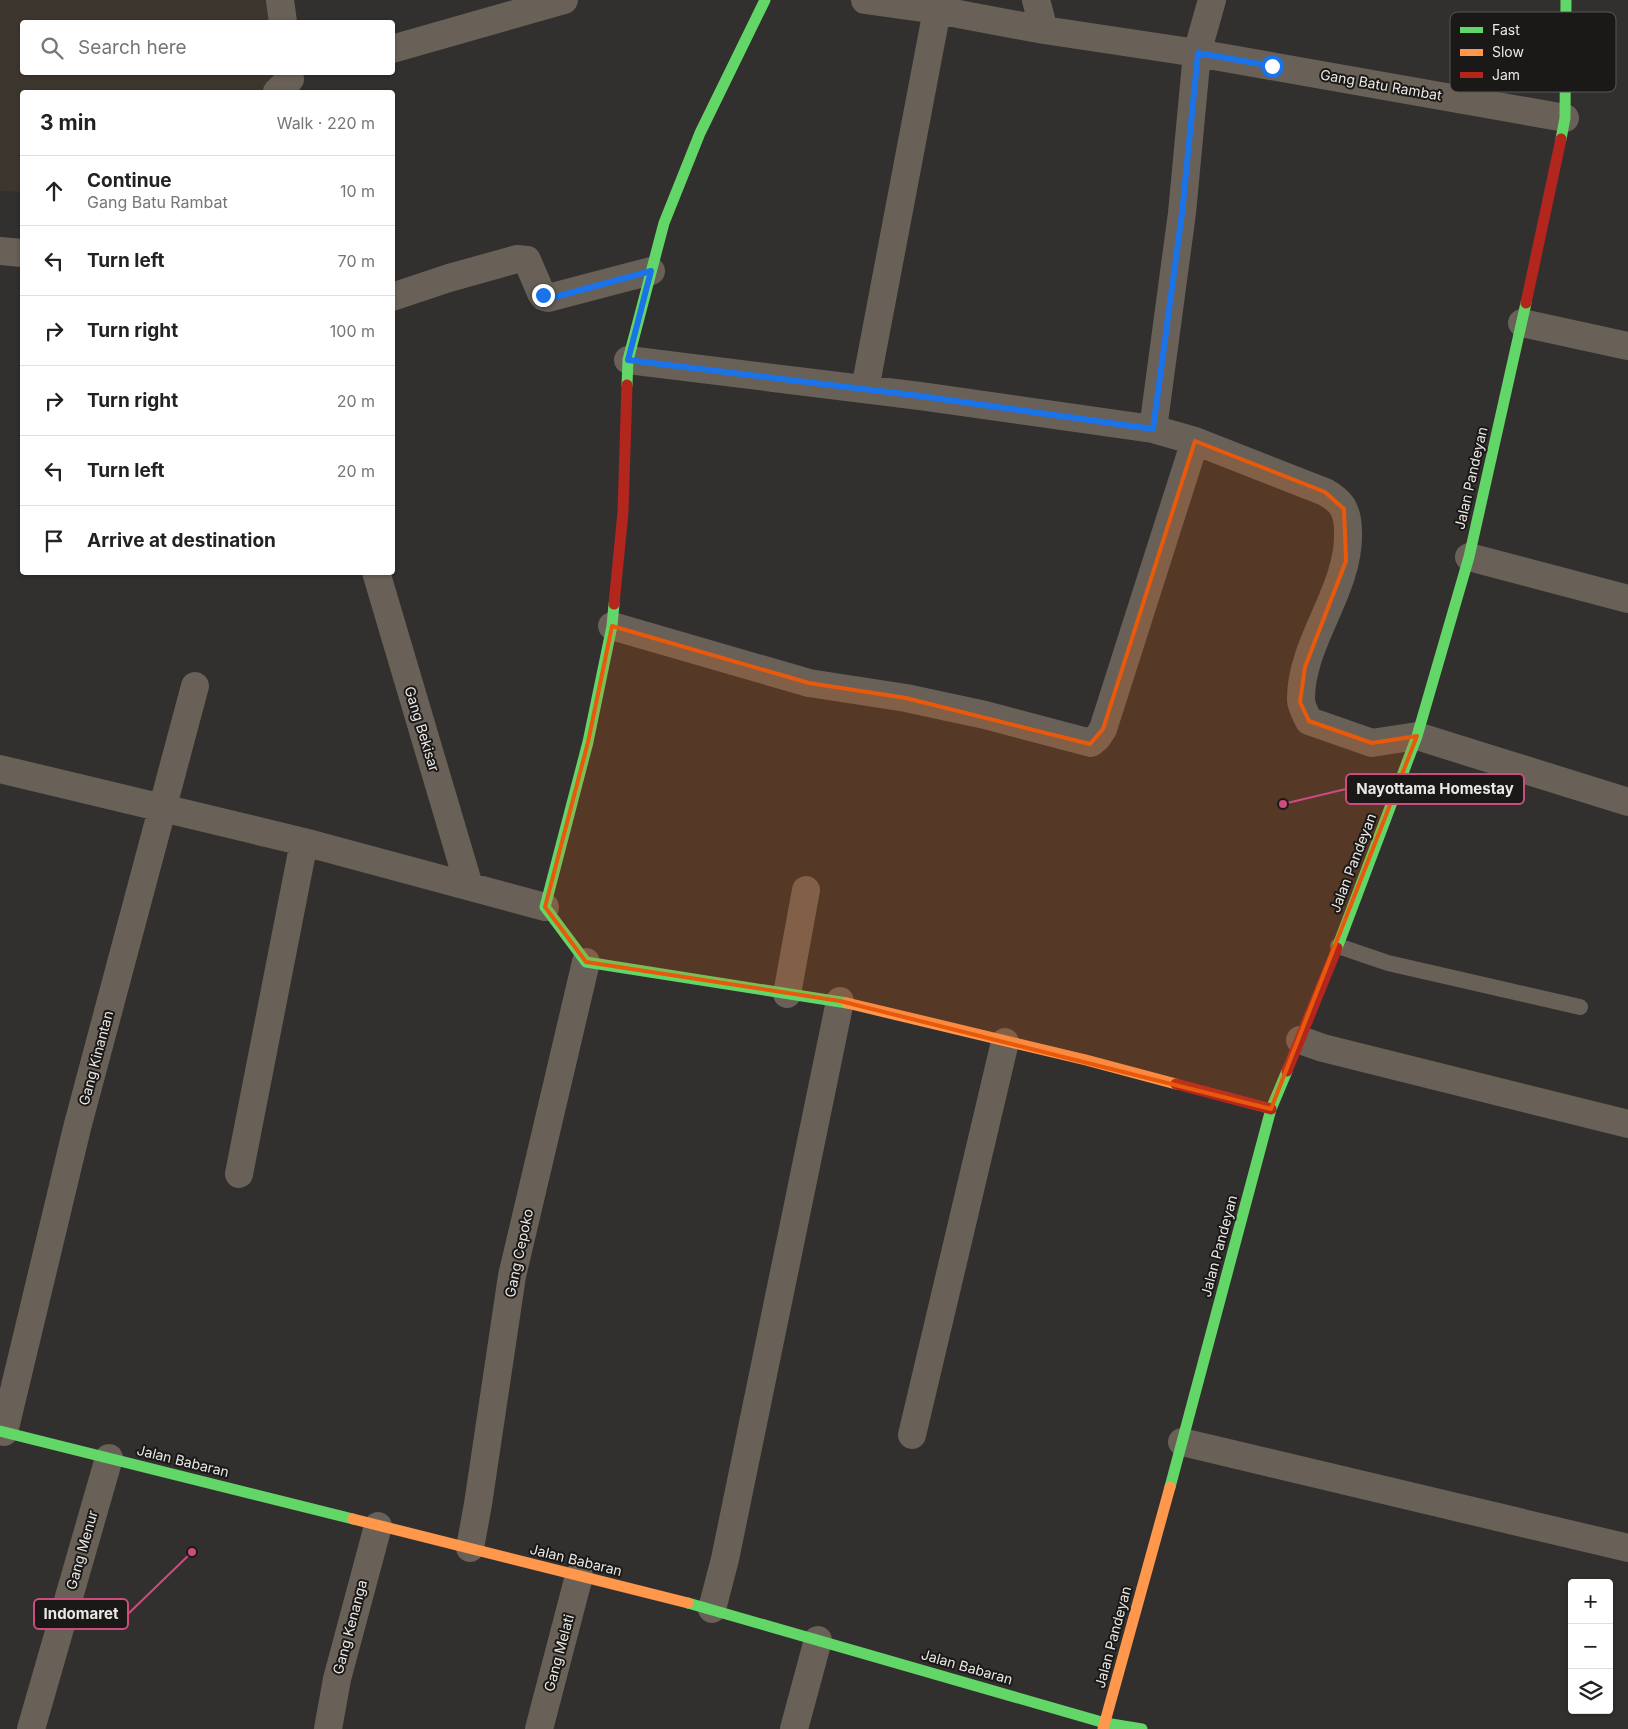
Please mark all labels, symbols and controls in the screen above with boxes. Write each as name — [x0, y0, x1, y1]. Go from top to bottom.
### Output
legend — [1450, 12, 1616, 92]
search box — [20, 20, 395, 75]
text: Fast — [1492, 21, 1520, 38]
icon: search — [38, 34, 66, 62]
text: Search here — [78, 36, 187, 59]
text: Slow — [1492, 43, 1524, 60]
route start — [1261, 55, 1284, 78]
street label: Gang Batu Rambat — [1319, 65, 1444, 104]
text: Jam — [1492, 66, 1520, 83]
text: 3 min — [40, 110, 96, 135]
text: Walk · 220 m — [277, 113, 375, 133]
text: Continue — [87, 169, 172, 192]
icon: ahead — [40, 177, 68, 205]
text: 10 m — [340, 181, 375, 201]
text: Gang Batu Rambat — [87, 192, 228, 212]
icon: left — [40, 247, 68, 275]
text: Turn left — [87, 249, 165, 272]
text: 70 m — [338, 251, 375, 271]
route end — [532, 284, 555, 307]
icon: right — [40, 317, 68, 345]
text: Turn right — [87, 319, 178, 342]
text: 100 m — [330, 321, 375, 341]
icon: right — [40, 387, 68, 415]
text: Turn right — [87, 389, 178, 412]
text: 20 m — [337, 391, 375, 411]
street label: Jalan Pandeyan — [1450, 425, 1491, 531]
icon: left — [40, 457, 68, 485]
text: Turn left — [87, 459, 165, 482]
text: 20 m — [337, 461, 375, 481]
icon: arrive — [40, 527, 68, 555]
text: Arrive at destination — [87, 529, 276, 552]
street label: Gang Bekisar — [401, 684, 443, 773]
callout: Nayottama Homestay — [1346, 774, 1524, 804]
text: Nayottama Homestay — [1356, 779, 1514, 798]
street label: Jalan Pandeyan — [1326, 811, 1379, 915]
street label: Gang Kinantan — [75, 1009, 116, 1107]
street label: Jalan Pandeyan — [1197, 1193, 1240, 1299]
street label: Gang Cepoko — [501, 1207, 536, 1299]
street label: Jalan Babaran — [135, 1441, 231, 1480]
street label: Gang Menur — [62, 1508, 101, 1591]
street label: Jalan Babaran — [528, 1540, 624, 1579]
street label: Gang Kenanga — [329, 1578, 370, 1676]
map controls — [1568, 1579, 1613, 1714]
button: + — [1568, 1579, 1613, 1624]
street label: Jalan Pandeyan — [1091, 1584, 1134, 1690]
callout: Indomaret — [34, 1599, 128, 1629]
text: Indomaret — [44, 1604, 119, 1623]
street label: Gang Melati — [540, 1612, 577, 1693]
button: − — [1568, 1624, 1613, 1669]
street label: Jalan Babaran — [919, 1645, 1015, 1688]
button: layers — [1568, 1669, 1613, 1714]

